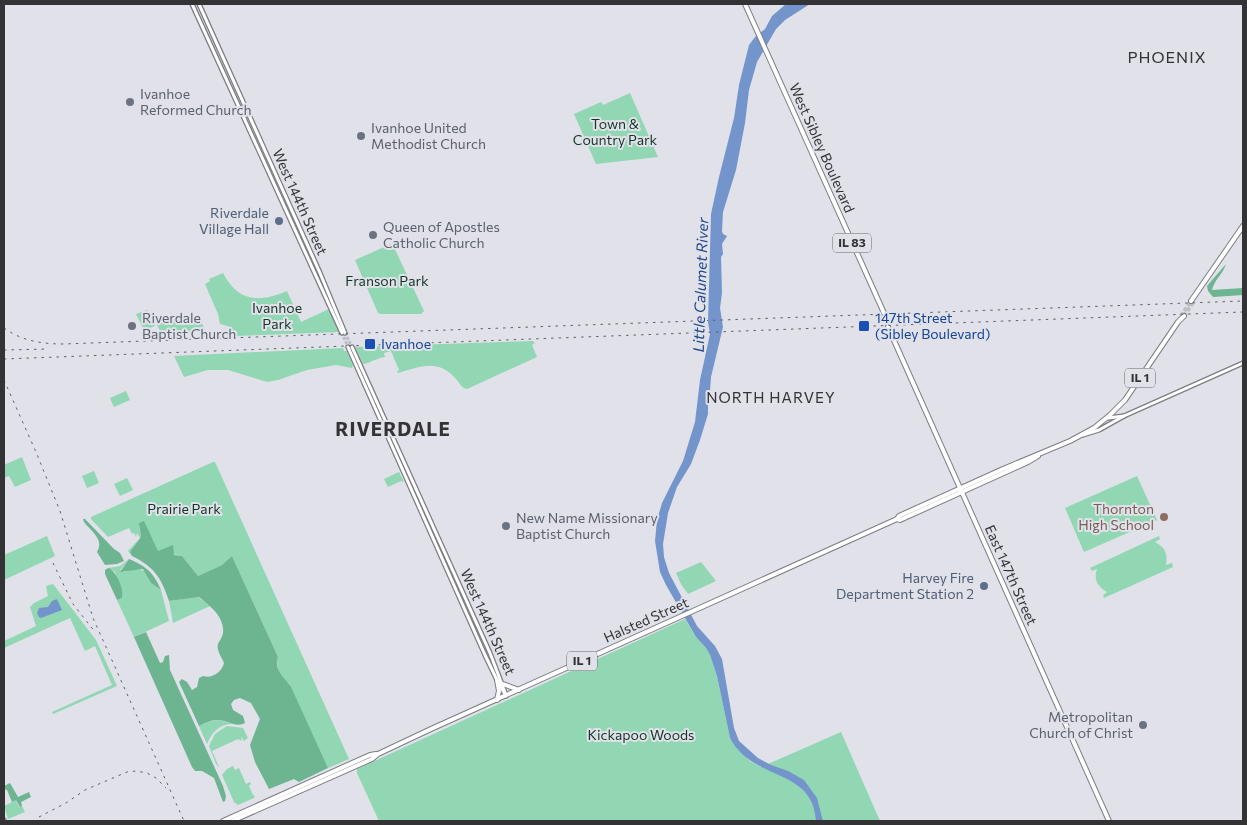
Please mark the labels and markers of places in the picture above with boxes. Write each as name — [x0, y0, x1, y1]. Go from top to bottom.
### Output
place label: Ivanhoe Reformed Church — [140, 85, 251, 118]
marker: Ivanhoe Reformed Church — [124, 96, 136, 108]
place label: Ivanhoe United Methodist Church — [371, 119, 486, 152]
marker: Ivanhoe United Methodist Church — [355, 130, 367, 142]
place label: Riverdale Village Hall — [199, 204, 269, 237]
marker: Riverdale Village Hall — [273, 215, 285, 227]
place label: Queen of Apostles Catholic Church — [383, 218, 500, 251]
marker: Queen of Apostles Catholic Church — [367, 229, 379, 241]
place label: Riverdale Baptist Church — [142, 309, 236, 342]
place label: 147th Street (Sibley Boulevard) — [875, 309, 990, 342]
marker: 147th Street (Sibley Boulevard) — [857, 319, 871, 333]
marker: Riverdale Baptist Church — [126, 320, 138, 332]
place label: Ivanhoe — [381, 335, 431, 352]
marker: Ivanhoe — [363, 337, 377, 351]
place label: Thornton High School — [1078, 500, 1154, 533]
place label: New Name Missionary Baptist Church — [516, 509, 658, 542]
marker: Thornton High School — [1158, 511, 1170, 523]
marker: New Name Missionary Baptist Church — [500, 520, 512, 532]
place label: Harvey Fire Department Station 2 — [836, 569, 974, 602]
marker: Harvey Fire Department Station 2 — [978, 580, 990, 592]
place label: Metropolitan Church of Christ — [1029, 708, 1133, 741]
marker: Metropolitan Church of Christ — [1137, 719, 1149, 731]

